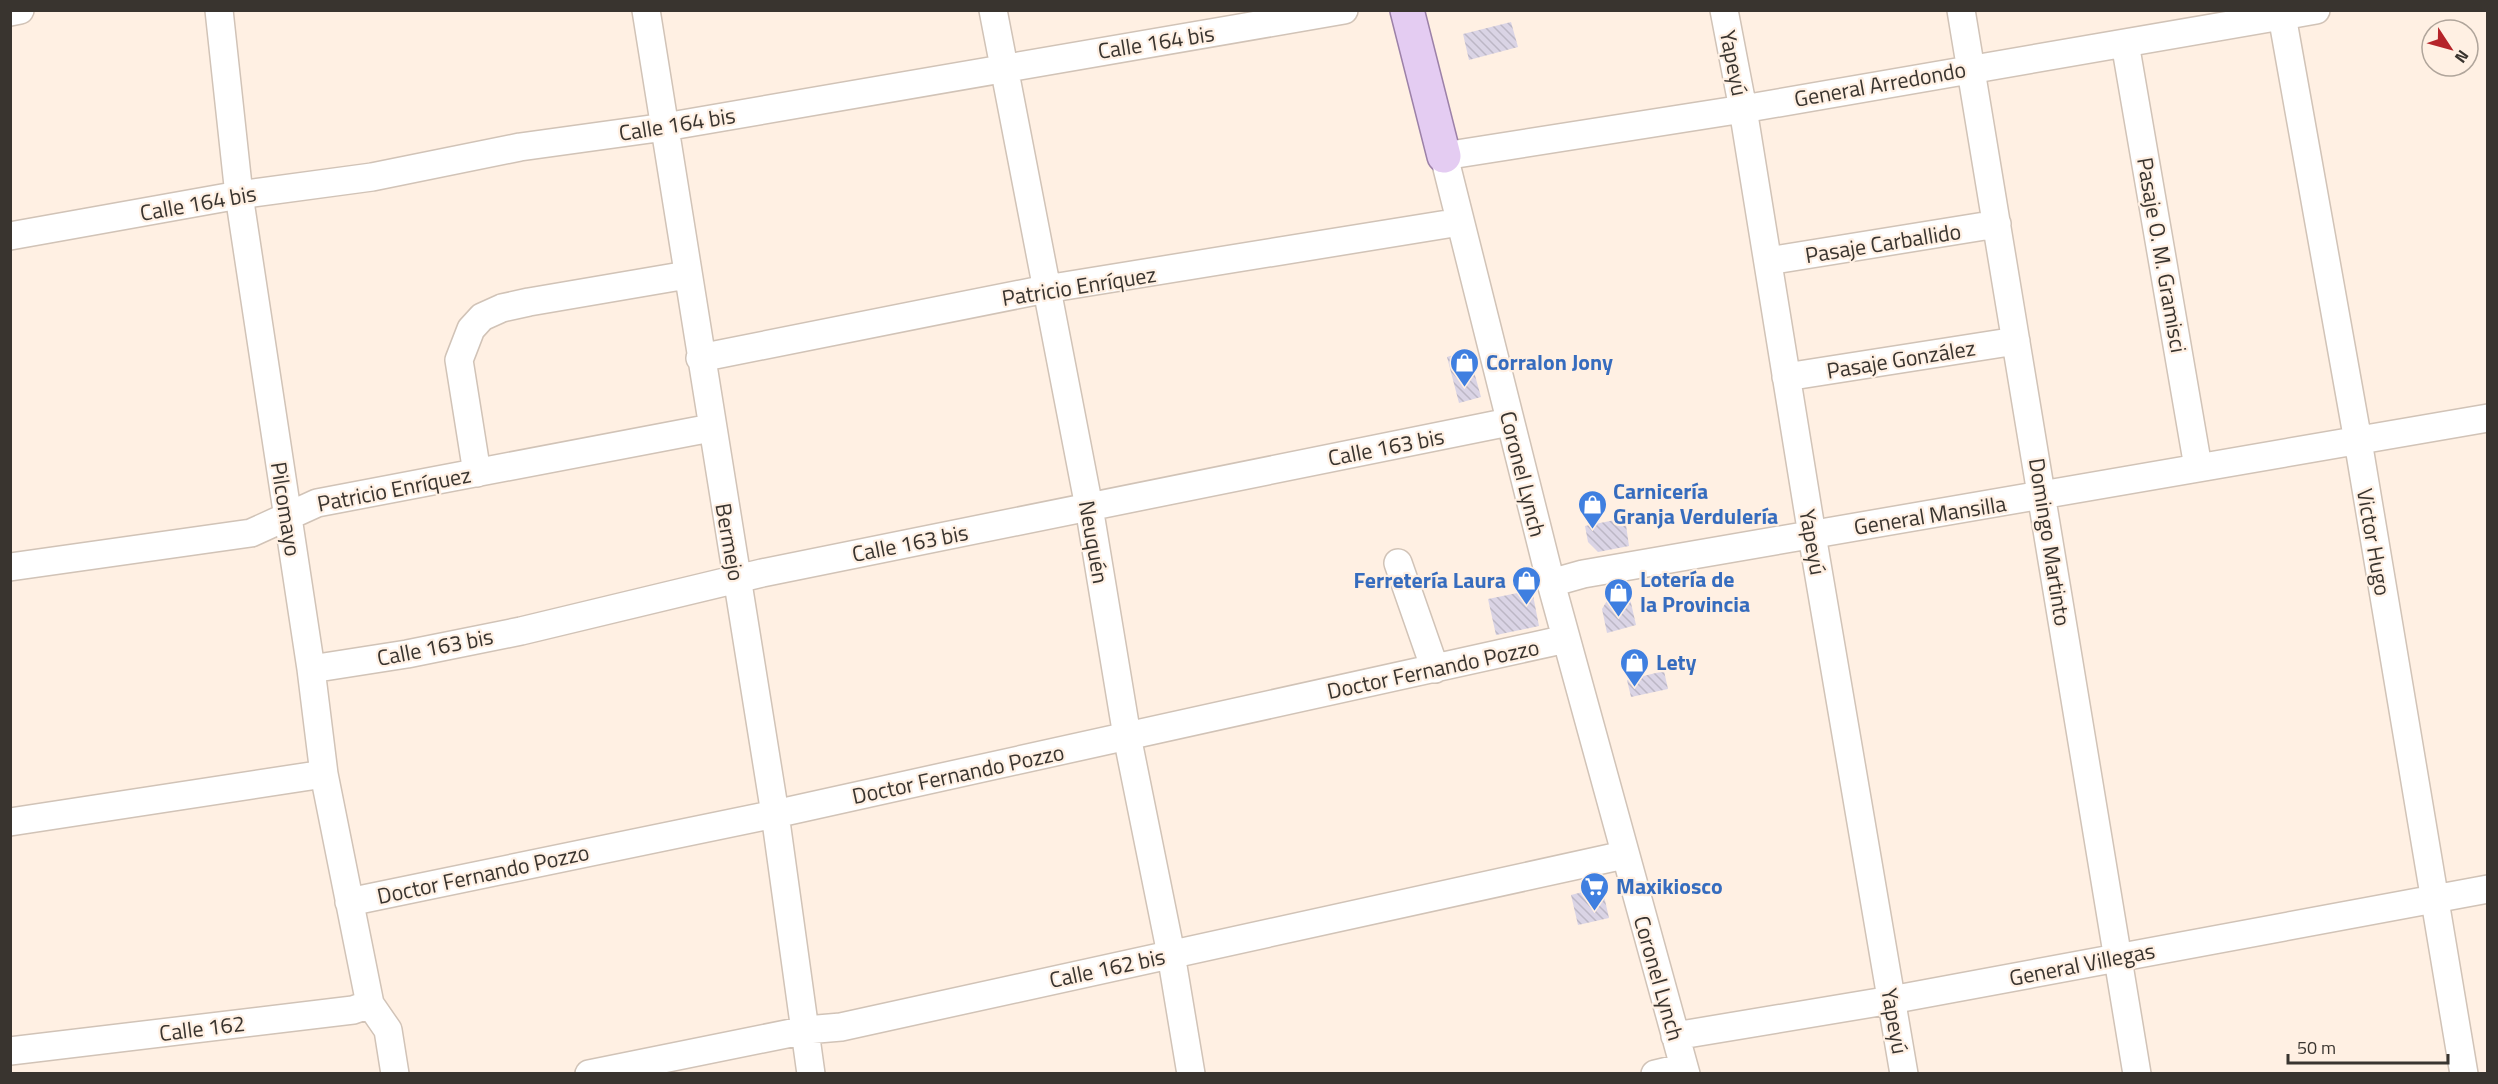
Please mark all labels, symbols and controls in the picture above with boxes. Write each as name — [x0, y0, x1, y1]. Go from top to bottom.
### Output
street label: Calle 164 bis — [1095, 16, 1217, 68]
north arrow — [2420, 18, 2480, 78]
street label: Yapeyú — [1711, 27, 1757, 99]
text: N — [2449, 45, 2475, 68]
street label: General Arredondo — [1792, 52, 1968, 116]
street label: Calle 164 bis — [616, 98, 738, 150]
street label: Pasaje O. M. Gramisci — [2128, 155, 2196, 355]
street label: Calle 164 bis — [137, 176, 259, 230]
street label: Pasaje Carballido — [1803, 214, 1963, 272]
street label: Patricio Enríquez — [999, 257, 1159, 315]
street label: Pasaje González — [1824, 330, 1978, 388]
place label: Corralon Jony — [1486, 345, 1613, 379]
shop icon: Corralon Jony — [1449, 346, 1481, 388]
street label: Coronel Lynch — [1491, 408, 1555, 540]
street label: Calle 163 bis — [1325, 419, 1447, 475]
street label: Domingo Martinto — [2020, 456, 2080, 628]
street label: Patricio Enríquez — [314, 457, 474, 521]
street label: Pilcomayo — [262, 459, 310, 559]
place label: Carnicería Granja Verdulería — [1613, 474, 1778, 533]
street label: General Mansilla — [1851, 486, 2009, 544]
street label: Victor Hugo — [2348, 486, 2400, 598]
shop icon: Carnicería Granja Verdulería — [1576, 488, 1608, 530]
street label: Neuquén — [1070, 498, 1118, 586]
street label: Bermejo — [706, 501, 754, 583]
street label: Yapeyú — [1791, 506, 1835, 578]
street label: Calle 163 bis — [849, 515, 971, 571]
place label: Lotería de la Provincia — [1640, 562, 1750, 621]
place label: Ferretería Laura — [1353, 563, 1506, 597]
shop icon: Ferretería Laura — [1511, 564, 1543, 606]
shop icon: Lotería de la Provincia — [1603, 576, 1635, 618]
street label: Calle 163 bis — [374, 619, 496, 675]
street label: Doctor Fernando Pozzo — [1324, 630, 1542, 708]
place label: Lety — [1656, 645, 1697, 679]
shop icon: Lety — [1619, 646, 1651, 688]
street label: Doctor Fernando Pozzo — [849, 735, 1067, 813]
street label: Doctor Fernando Pozzo — [374, 835, 592, 913]
place label: Maxikiosco — [1616, 869, 1723, 903]
supermarket icon: Maxikiosco — [1579, 870, 1611, 912]
street label: Coronel Lynch — [1625, 912, 1693, 1044]
street label: General Villegas — [2006, 933, 2158, 995]
street label: Calle 162 bis — [1046, 939, 1168, 997]
street label: Yapeyú — [1873, 985, 1917, 1057]
street label: Calle 162 — [157, 1006, 247, 1050]
scale bar — [2288, 1027, 2448, 1065]
text: 50 m — [2297, 1034, 2336, 1061]

